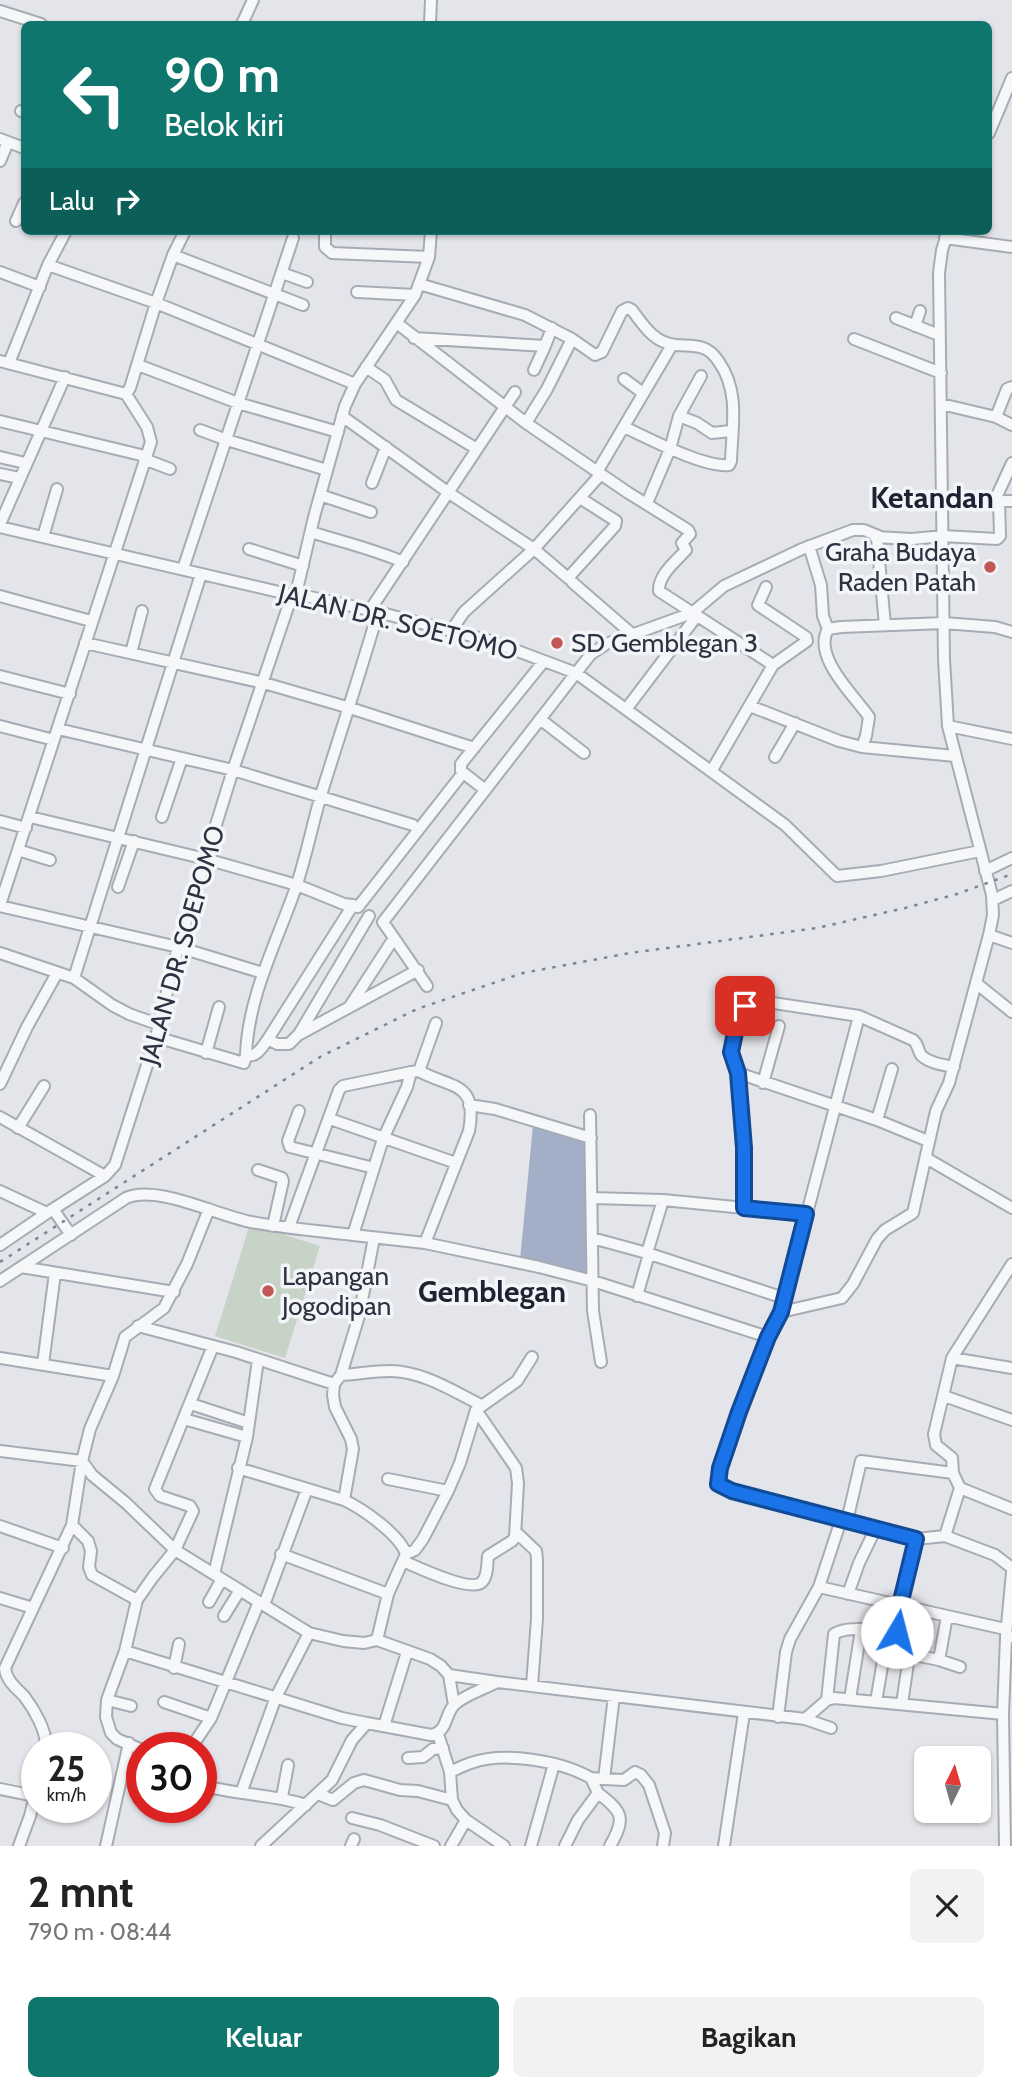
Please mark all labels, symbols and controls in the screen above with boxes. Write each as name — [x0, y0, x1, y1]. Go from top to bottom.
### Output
text: 90 m — [164, 45, 280, 104]
icon: left — [49, 49, 140, 140]
text: Belok kiri — [164, 105, 284, 144]
icon: right — [108, 182, 146, 220]
text: Lalu — [49, 185, 94, 217]
district label: Ketandan — [870, 479, 994, 516]
place label: Graha Budaya Raden Patah — [825, 536, 977, 598]
marker: Graha Budaya Raden Patah — [982, 559, 998, 575]
street label: JALAN DR. SOETOMO — [274, 577, 521, 667]
place label: SD Gemblegan 3 — [571, 627, 758, 659]
marker: SD Gemblegan 3 — [549, 635, 565, 651]
street label: JALAN DR. SOEPOMO — [132, 822, 231, 1069]
pin — [715, 976, 775, 1036]
icon: arrive — [726, 987, 764, 1025]
place label: Lapangan Jogodipan — [281, 1260, 391, 1322]
district label: Gemblegan — [418, 1273, 566, 1310]
marker: Lapangan Jogodipan — [260, 1283, 276, 1299]
position arrow — [860, 1595, 934, 1669]
speed limit sign: 30 — [126, 1732, 217, 1823]
north arrow — [914, 1746, 990, 1824]
map controls — [914, 1746, 991, 1823]
text: 25 — [48, 1747, 85, 1790]
text: km/h — [47, 1784, 86, 1806]
text: 2 mnt — [28, 1866, 134, 1918]
button: close — [910, 1869, 984, 1943]
text: 790 m · 08:44 — [28, 1918, 171, 1946]
button: Keluar — [28, 1997, 499, 2077]
button: Bagikan — [513, 1997, 984, 2077]

